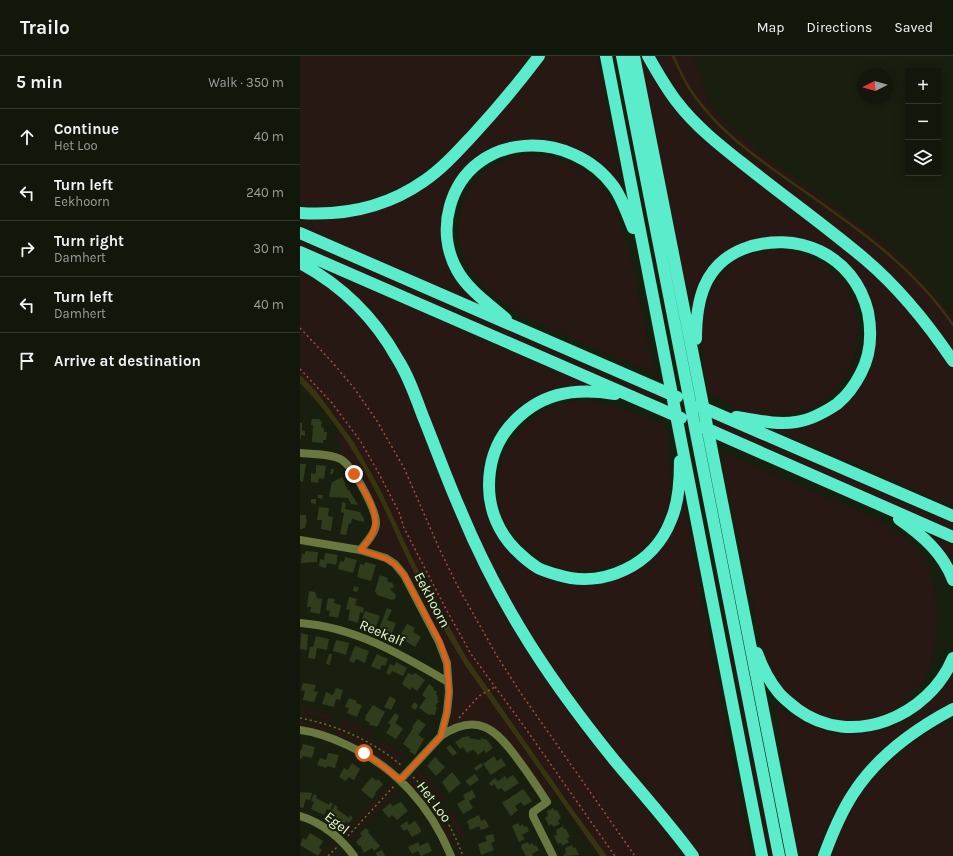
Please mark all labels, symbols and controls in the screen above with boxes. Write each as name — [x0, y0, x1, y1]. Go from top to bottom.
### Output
text: Trailo — [20, 17, 70, 39]
text: Map — [757, 19, 785, 36]
text: Directions — [807, 19, 872, 36]
text: Saved — [894, 19, 933, 36]
north arrow — [857, 68, 893, 104]
map controls — [905, 68, 941, 176]
button: + — [905, 68, 941, 104]
text: 5 min — [16, 72, 63, 92]
text: Walk · 350 m — [208, 75, 284, 90]
button: − — [905, 104, 941, 140]
text: Continue — [54, 120, 119, 138]
icon: ahead — [16, 126, 38, 148]
text: 40 m — [254, 129, 284, 144]
text: Het Loo — [54, 138, 98, 153]
button: layers — [905, 140, 941, 176]
text: Turn left — [54, 176, 113, 194]
icon: left — [16, 182, 38, 204]
text: 240 m — [246, 185, 284, 200]
text: Eekhoorn — [54, 194, 110, 209]
text: Turn right — [54, 232, 124, 250]
icon: right — [16, 238, 38, 260]
text: 30 m — [253, 241, 284, 256]
text: Damhert — [54, 250, 106, 265]
text: Turn left — [54, 288, 113, 306]
icon: left — [16, 294, 38, 316]
text: 40 m — [254, 297, 284, 312]
text: Damhert — [54, 306, 106, 321]
icon: arrive — [16, 350, 38, 372]
text: Arrive at destination — [54, 352, 201, 370]
route end — [345, 465, 363, 483]
street label: Eekhoorn — [410, 569, 454, 631]
street label: Reekalf — [357, 616, 407, 650]
route start — [355, 744, 373, 762]
street label: Het Loo — [413, 778, 455, 826]
street label: Egel — [321, 808, 353, 838]

